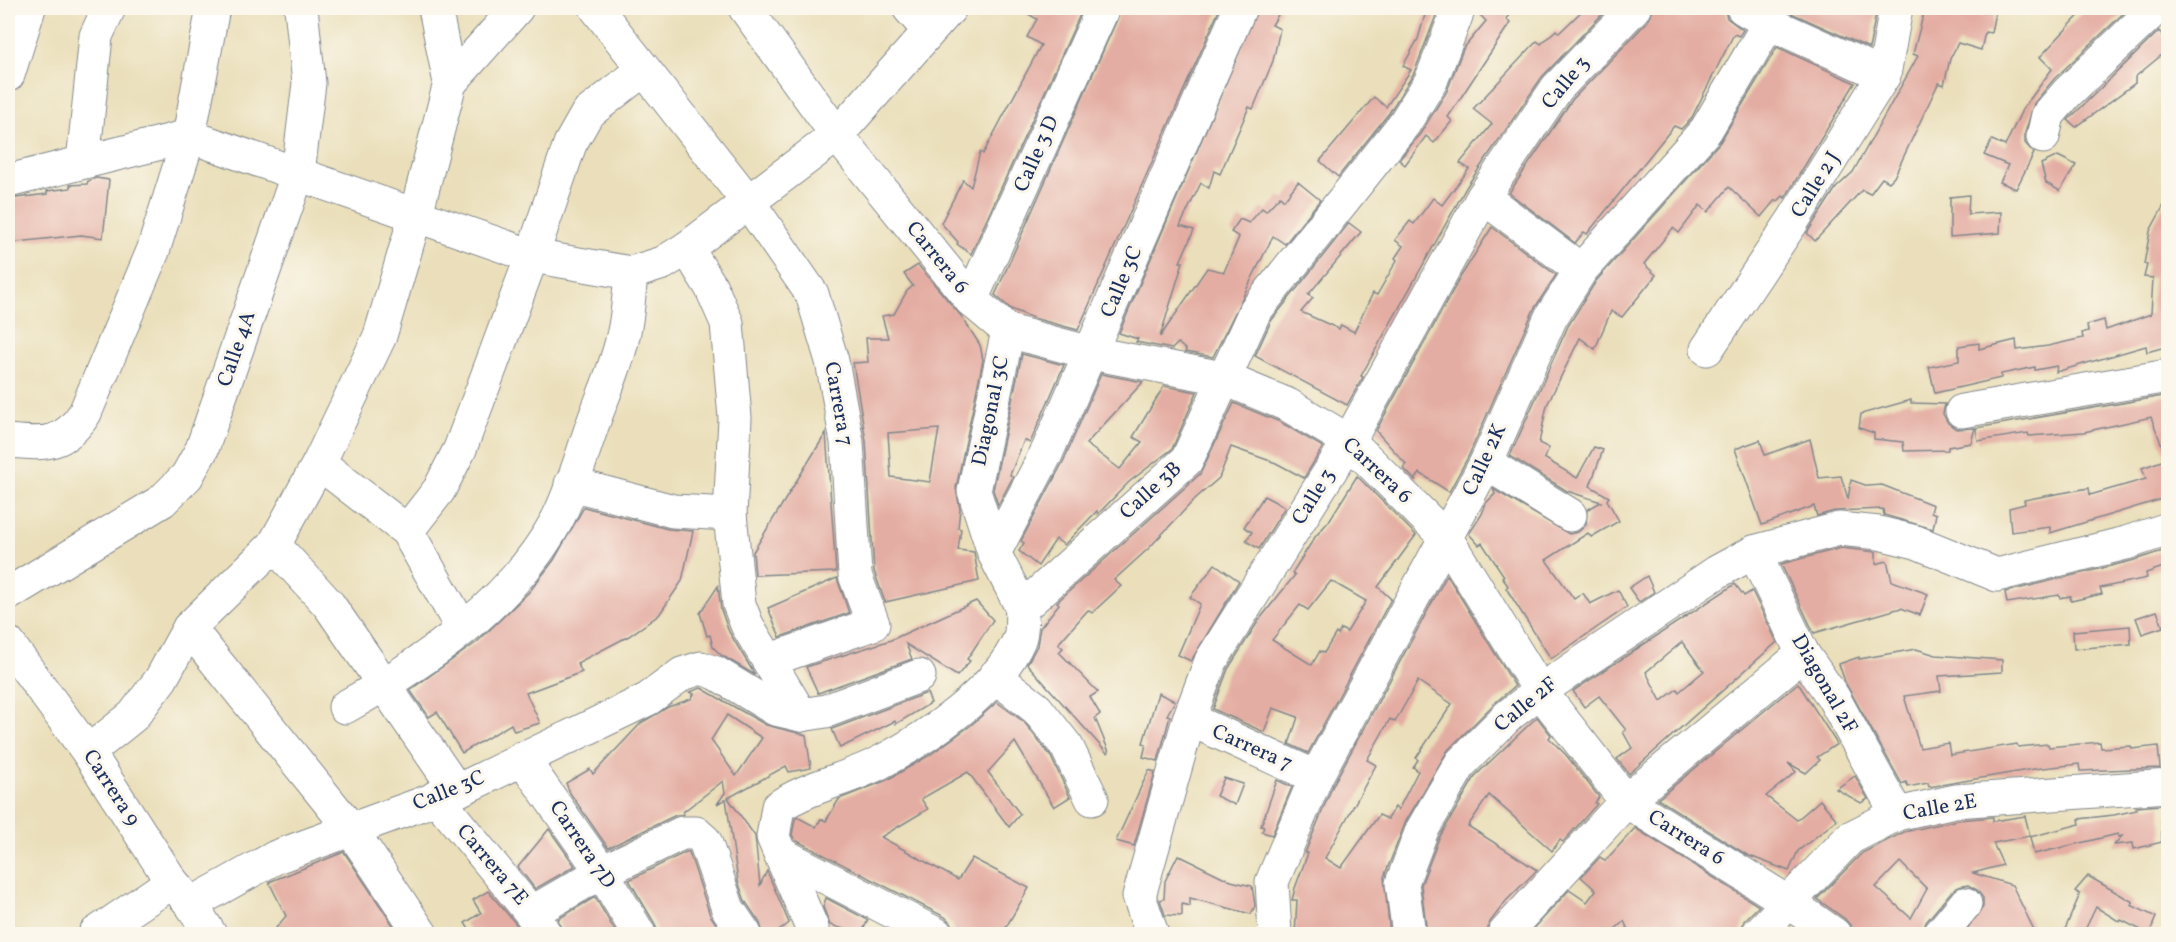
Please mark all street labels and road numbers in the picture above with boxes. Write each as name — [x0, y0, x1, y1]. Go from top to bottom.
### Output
street label: Calle 3 — [1535, 50, 1597, 116]
street label: Calle 3 D — [1007, 111, 1067, 197]
street label: Calle 2 J — [1784, 146, 1848, 224]
street label: Carrera 6 — [899, 216, 975, 300]
street label: Calle 3C — [1094, 242, 1150, 322]
street label: Calle 4A — [211, 307, 264, 391]
street label: Diagonal 3C — [965, 353, 1017, 469]
street label: Carrera 7 — [816, 359, 860, 449]
street label: Calle 2K — [1456, 419, 1514, 501]
street label: Carrera 6 — [1336, 431, 1418, 511]
street label: Calle 3B — [1114, 455, 1188, 527]
street label: Calle 3 — [1285, 463, 1343, 531]
street label: Diagonal 2F — [1784, 629, 1864, 739]
street label: Calle 2F — [1488, 670, 1564, 740]
street label: Carrera 7 — [1207, 717, 1297, 779]
street label: Carrera 9 — [75, 744, 147, 832]
street label: Calle 3C — [409, 763, 489, 819]
street label: Calle 2E — [1901, 787, 1979, 829]
street label: Carrera 7D — [542, 795, 622, 895]
street label: Carrera 6 — [1642, 803, 1730, 873]
street label: Carrera 7E — [449, 818, 535, 912]

